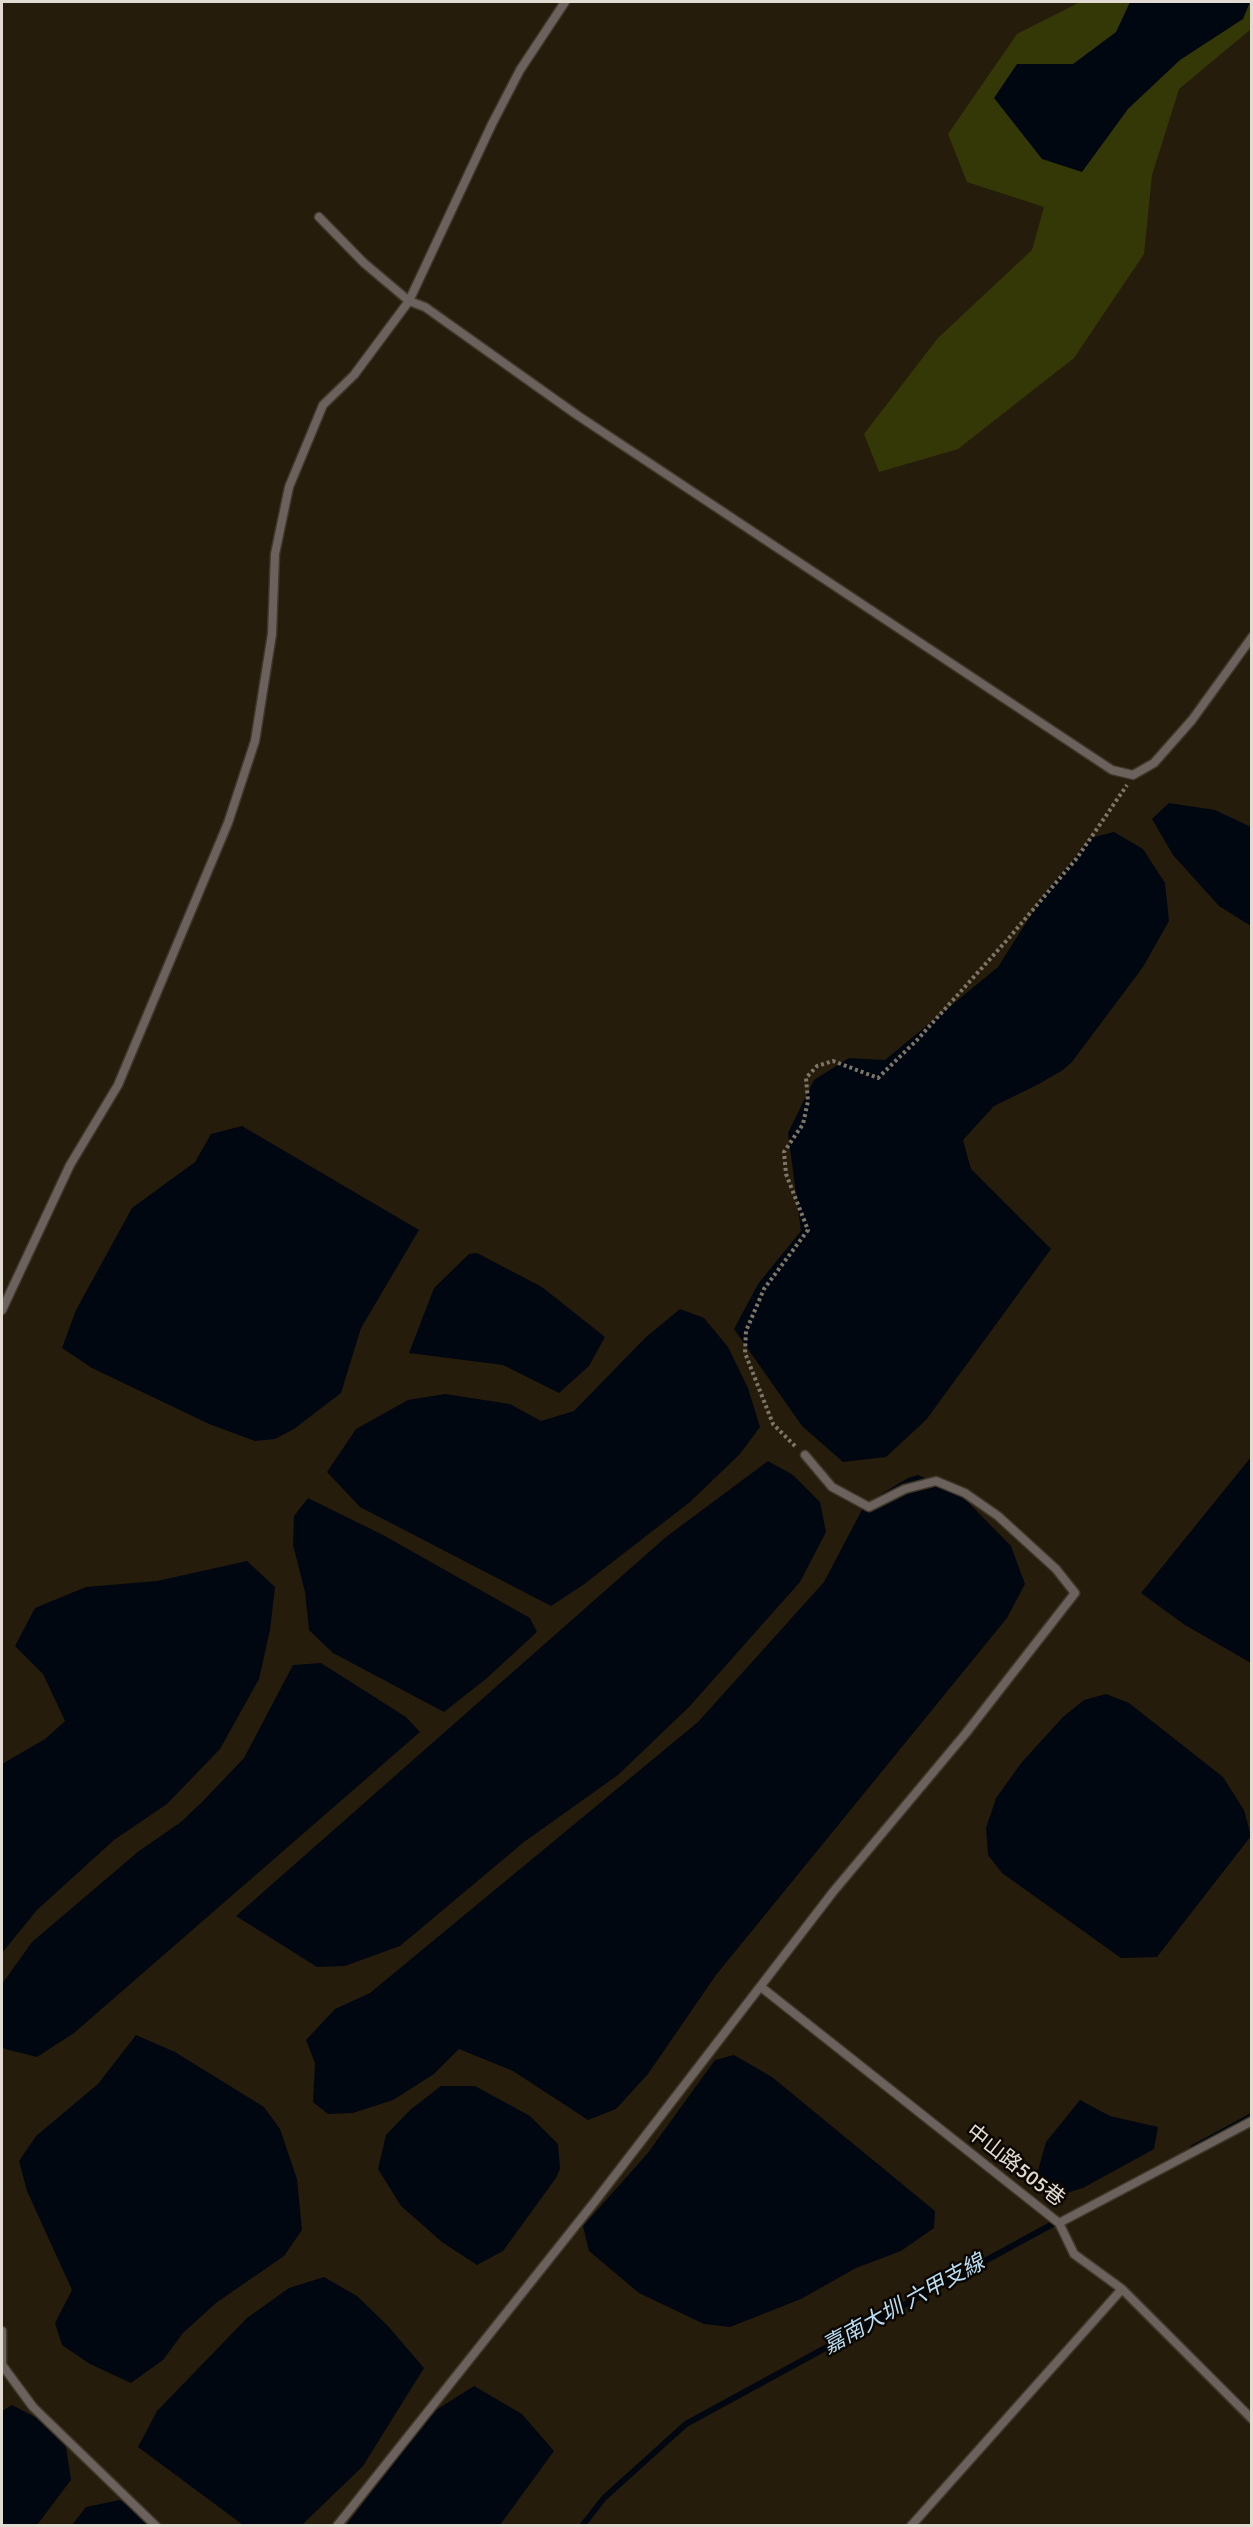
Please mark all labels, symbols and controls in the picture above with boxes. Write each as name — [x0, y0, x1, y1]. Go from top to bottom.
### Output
street label: 中山路505巷 — [961, 2120, 1069, 2212]
water label: 嘉南大圳 六甲支線 — [819, 2250, 989, 2360]

